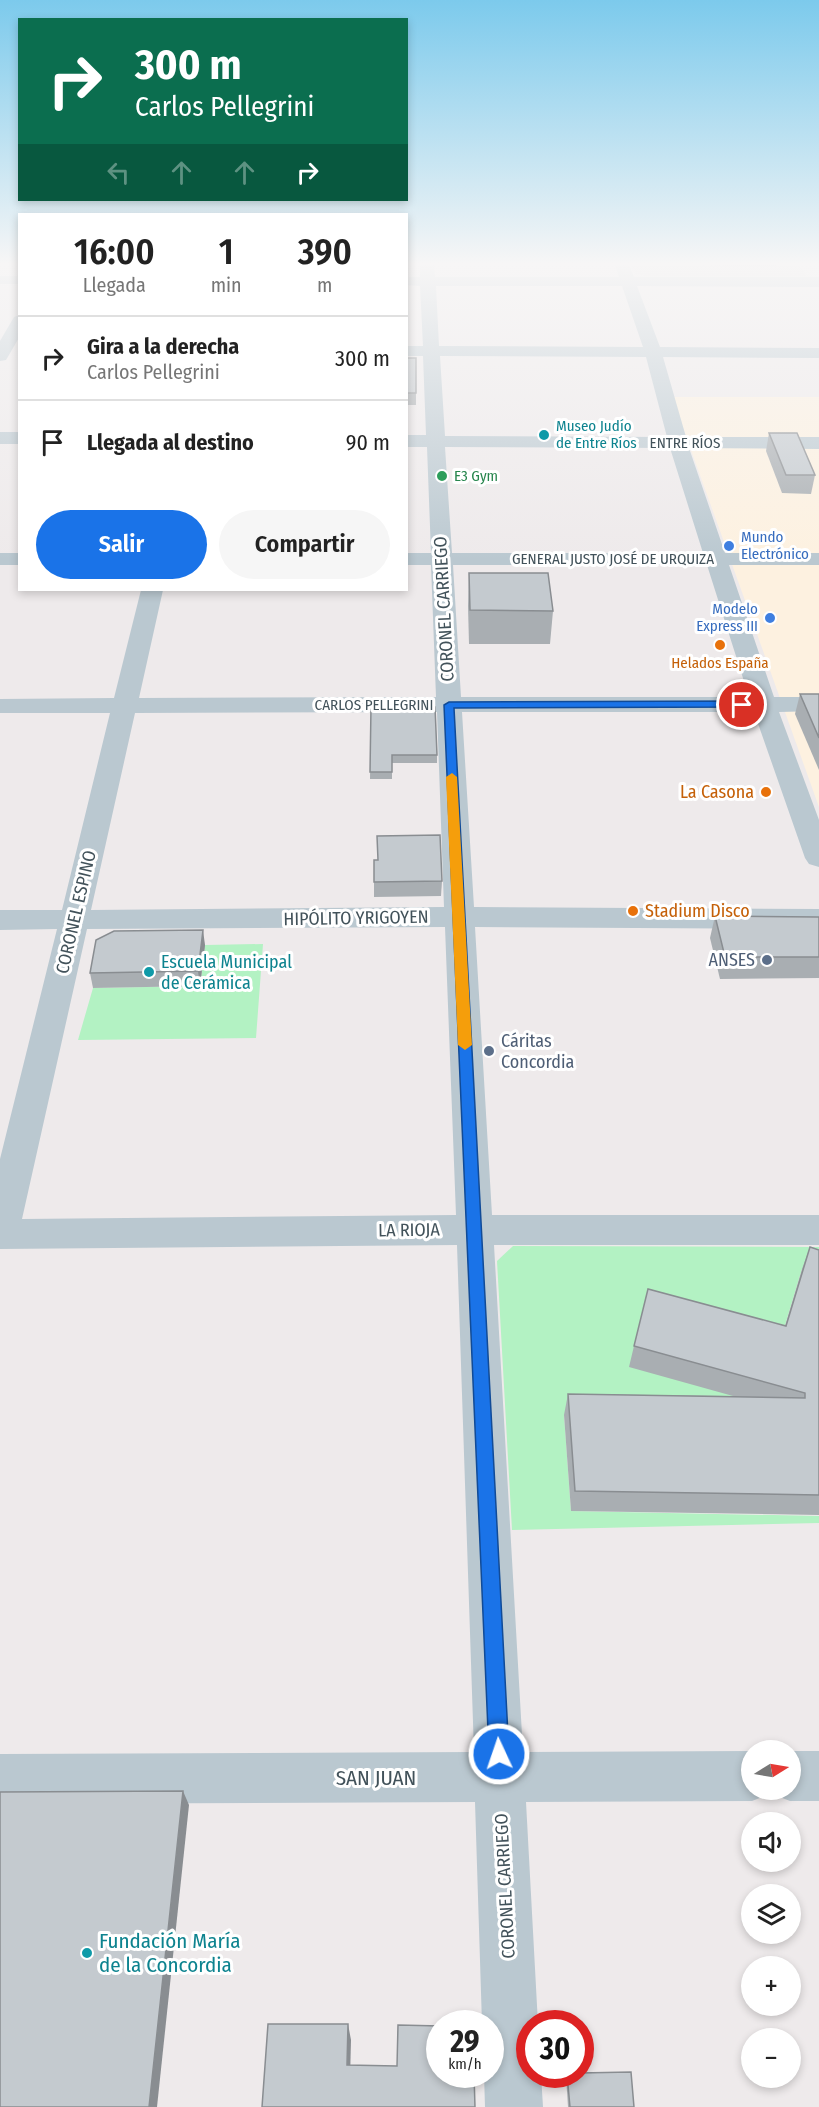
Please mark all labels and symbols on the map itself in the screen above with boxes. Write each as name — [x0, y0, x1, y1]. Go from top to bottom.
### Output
place label: Museo Judío de Entre Ríos — [556, 417, 637, 452]
marker: Museo Judío de Entre Ríos — [537, 428, 551, 442]
street label: ENTRE RÍOS — [650, 434, 720, 452]
place label: E3 Gym — [454, 467, 498, 485]
marker: E3 Gym — [435, 469, 449, 483]
place label: Mundo Electrónico — [741, 528, 809, 563]
street label: CORONEL CARRIEGO — [429, 536, 459, 682]
marker: Mundo Electrónico — [722, 539, 736, 553]
street label: GENERAL JUSTO JOSÉ DE URQUIZA — [512, 550, 714, 568]
place label: Modelo Express III — [696, 600, 758, 635]
marker: Modelo Express III — [763, 611, 777, 625]
marker: Helados España — [713, 638, 727, 652]
place label: Helados España — [671, 654, 769, 672]
pin — [716, 679, 767, 730]
street label: CARLOS PELLEGRINI — [315, 696, 433, 714]
place label: La Casona — [680, 781, 754, 803]
marker: La Casona — [759, 785, 773, 799]
street label: CORONEL ESPINO — [51, 848, 101, 976]
place label: Stadium Disco — [645, 900, 750, 922]
marker: Stadium Disco — [626, 904, 640, 918]
street label: HIPÓLITO YRIGOYEN — [283, 906, 429, 930]
place label: ANSES — [708, 949, 755, 971]
place label: Escuela Municipal de Cerámica — [161, 951, 292, 994]
marker: ANSES — [760, 953, 774, 967]
marker: Escuela Municipal de Cerámica — [142, 965, 156, 979]
place label: Cáritas Concordia — [501, 1030, 575, 1073]
marker: Cáritas Concordia — [482, 1044, 496, 1058]
street label: LA RIOJA — [378, 1218, 441, 1242]
position arrow — [467, 1722, 531, 1786]
north arrow — [741, 1740, 801, 1800]
street label: SAN JUAN — [336, 1765, 416, 1791]
street label: CORONEL CARRIEGO — [490, 1813, 520, 1959]
place label: Fundación María de la Concordia — [99, 1928, 240, 1978]
marker: Fundación María de la Concordia — [80, 1946, 94, 1960]
speed limit sign: 30 — [516, 2010, 594, 2088]

